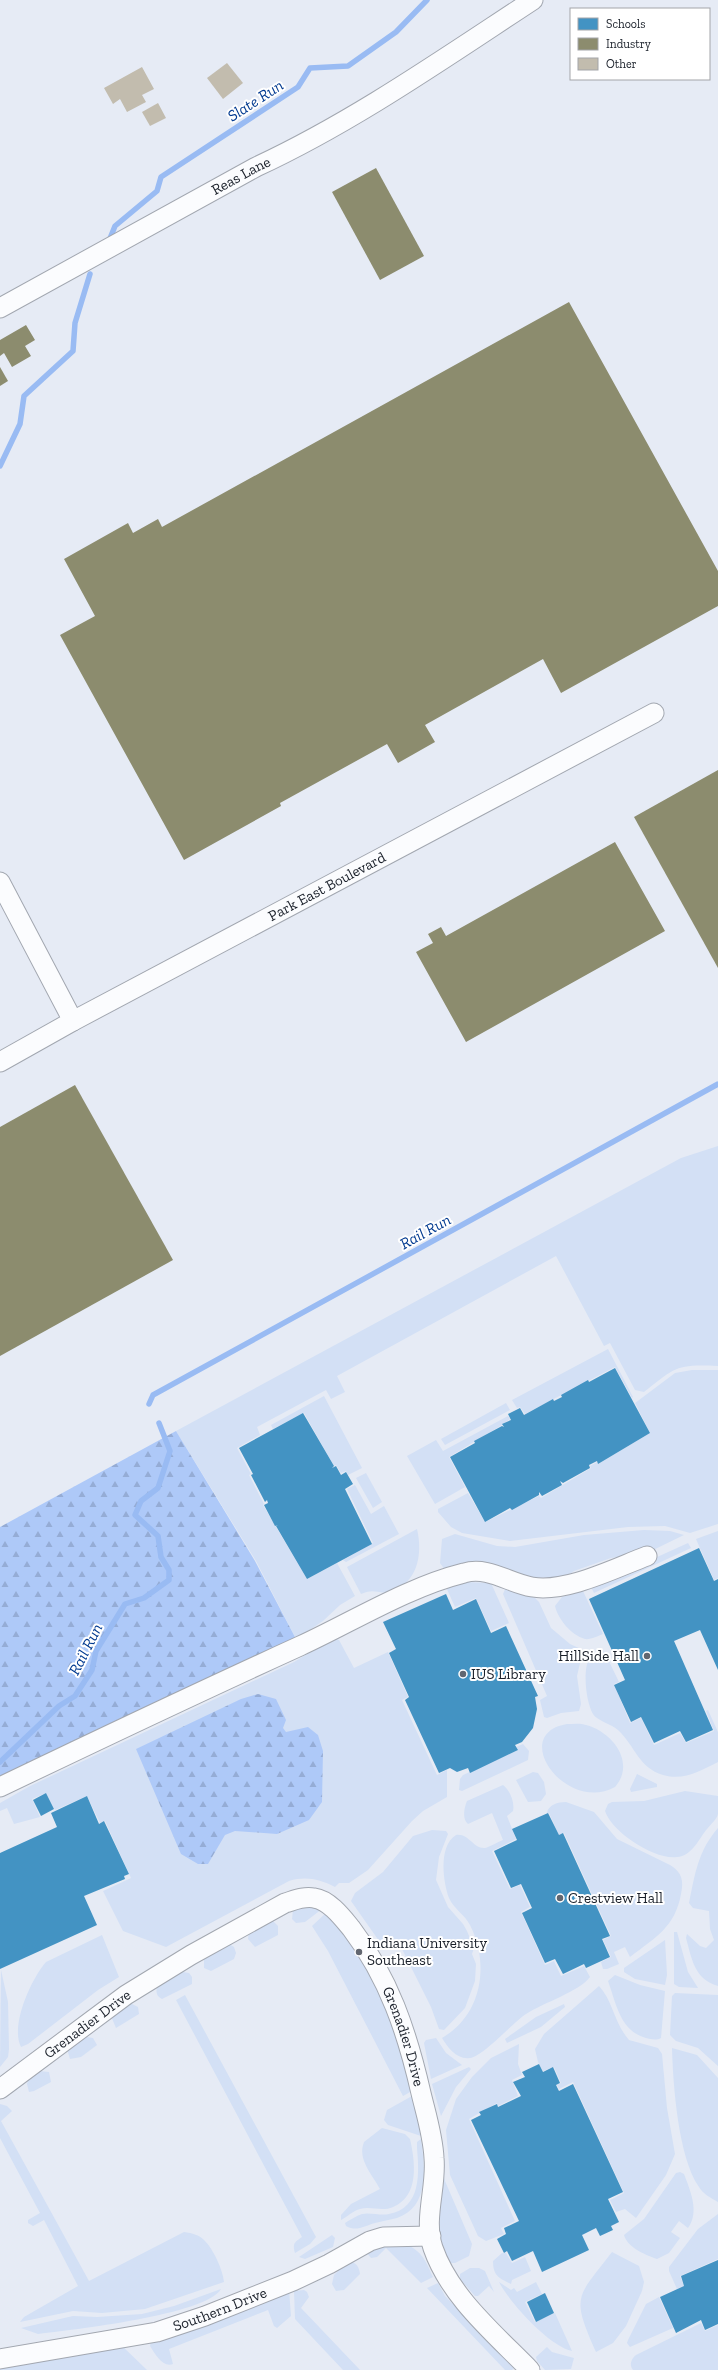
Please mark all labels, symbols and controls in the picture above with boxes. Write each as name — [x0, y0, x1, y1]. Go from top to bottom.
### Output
legend — [570, 8, 710, 80]
text: Schools — [606, 17, 645, 31]
text: Industry — [606, 37, 652, 51]
text: Other — [606, 57, 637, 71]
water label: Slate Run — [224, 75, 287, 125]
street label: Reas Lane — [208, 152, 273, 199]
street label: Park East Boulevard — [265, 848, 389, 925]
water label: Rail Run — [396, 1210, 454, 1253]
water label: Rail Run — [64, 1620, 106, 1678]
place label: HillSide Hall — [558, 1647, 639, 1665]
marker: HillSide Hall — [642, 1651, 652, 1661]
place label: IUS Library — [471, 1665, 546, 1683]
marker: IUS Library — [458, 1669, 468, 1679]
place label: Crestview Hall — [568, 1889, 663, 1907]
marker: Crestview Hall — [555, 1893, 565, 1903]
place label: Indiana University Southeast — [367, 1934, 487, 1969]
marker: Indiana University Southeast — [354, 1947, 364, 1957]
street label: Grenadier Drive — [379, 1984, 428, 2088]
street label: Grenadier Drive — [40, 1985, 134, 2062]
street label: Southern Drive — [171, 2283, 269, 2335]

